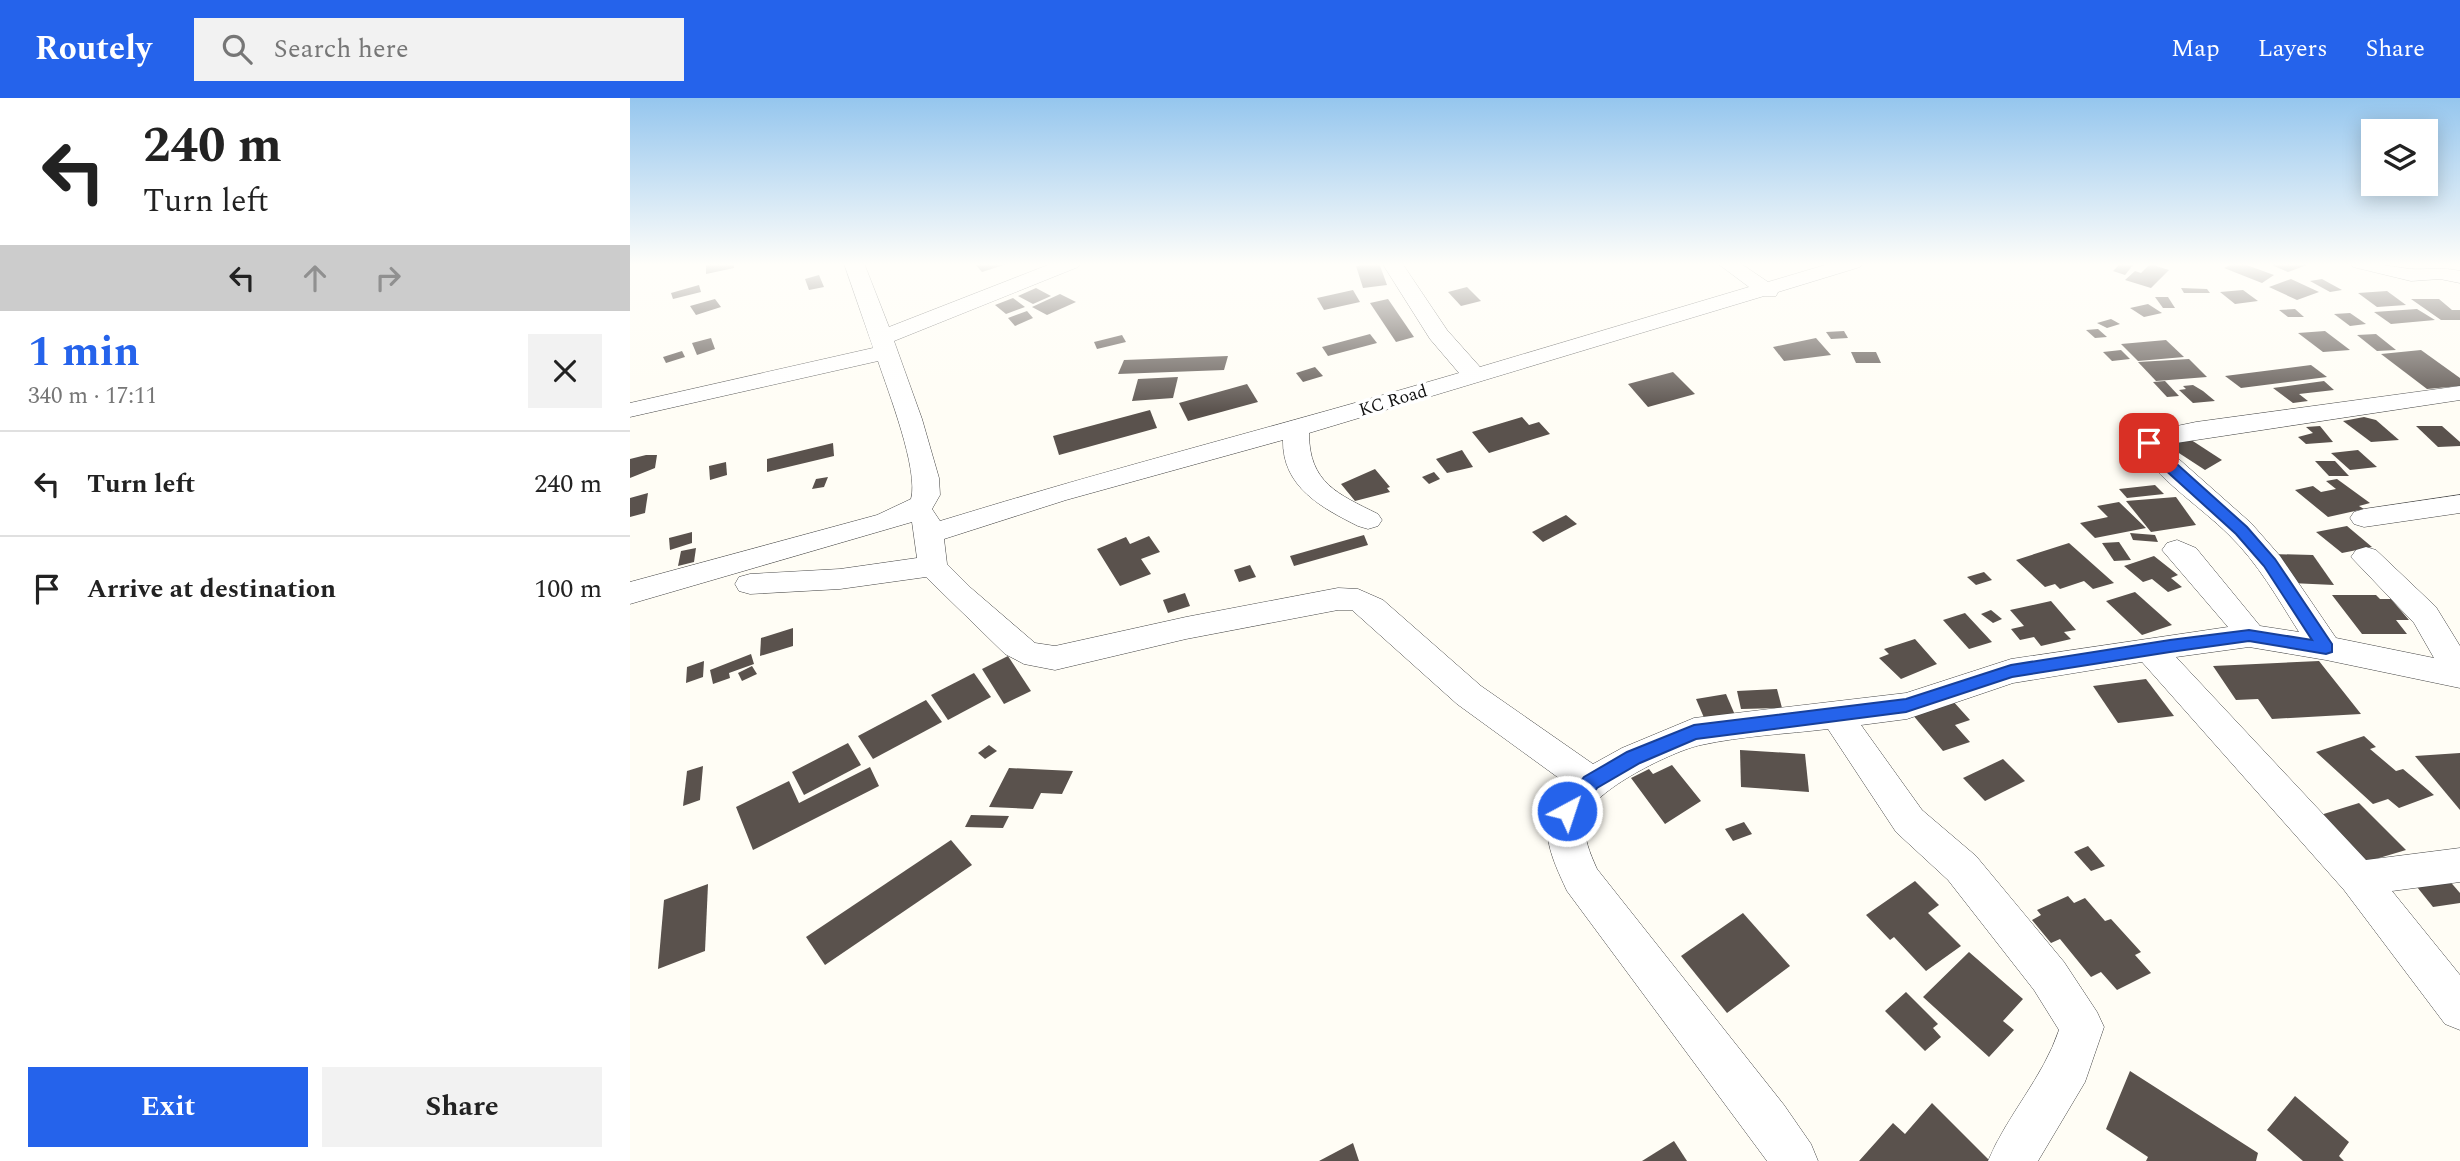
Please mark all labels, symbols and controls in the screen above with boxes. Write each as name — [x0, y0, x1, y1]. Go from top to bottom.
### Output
search box — [194, 18, 684, 81]
text: Routely — [35, 24, 152, 74]
text: Search here — [274, 29, 409, 69]
icon: search — [218, 30, 256, 68]
text: Map — [2171, 31, 2220, 67]
text: Layers — [2258, 31, 2328, 67]
text: Share — [2366, 31, 2425, 67]
text: 240 m — [143, 109, 282, 184]
map controls — [2361, 119, 2438, 196]
button: layers — [2361, 119, 2438, 196]
icon: left — [28, 126, 119, 217]
text: Turn left — [143, 177, 269, 226]
icon: left — [223, 259, 261, 297]
icon: ahead — [296, 259, 334, 297]
icon: right — [369, 259, 407, 297]
text: 1 min — [28, 321, 140, 384]
button: close — [528, 334, 602, 408]
street label: KC Road — [1356, 377, 1431, 424]
text: 340 m · 17:11 — [28, 379, 157, 414]
pin — [2119, 413, 2179, 473]
icon: arrive — [2130, 424, 2168, 462]
text: Turn left — [87, 464, 195, 504]
text: 240 m — [534, 464, 602, 504]
icon: left — [28, 465, 66, 503]
text: Arrive at destination — [87, 569, 336, 609]
text: 100 m — [534, 569, 602, 609]
icon: arrive — [28, 570, 66, 608]
position arrow — [1530, 774, 1604, 848]
button: Exit — [28, 1067, 308, 1147]
button: Share — [322, 1067, 602, 1147]

